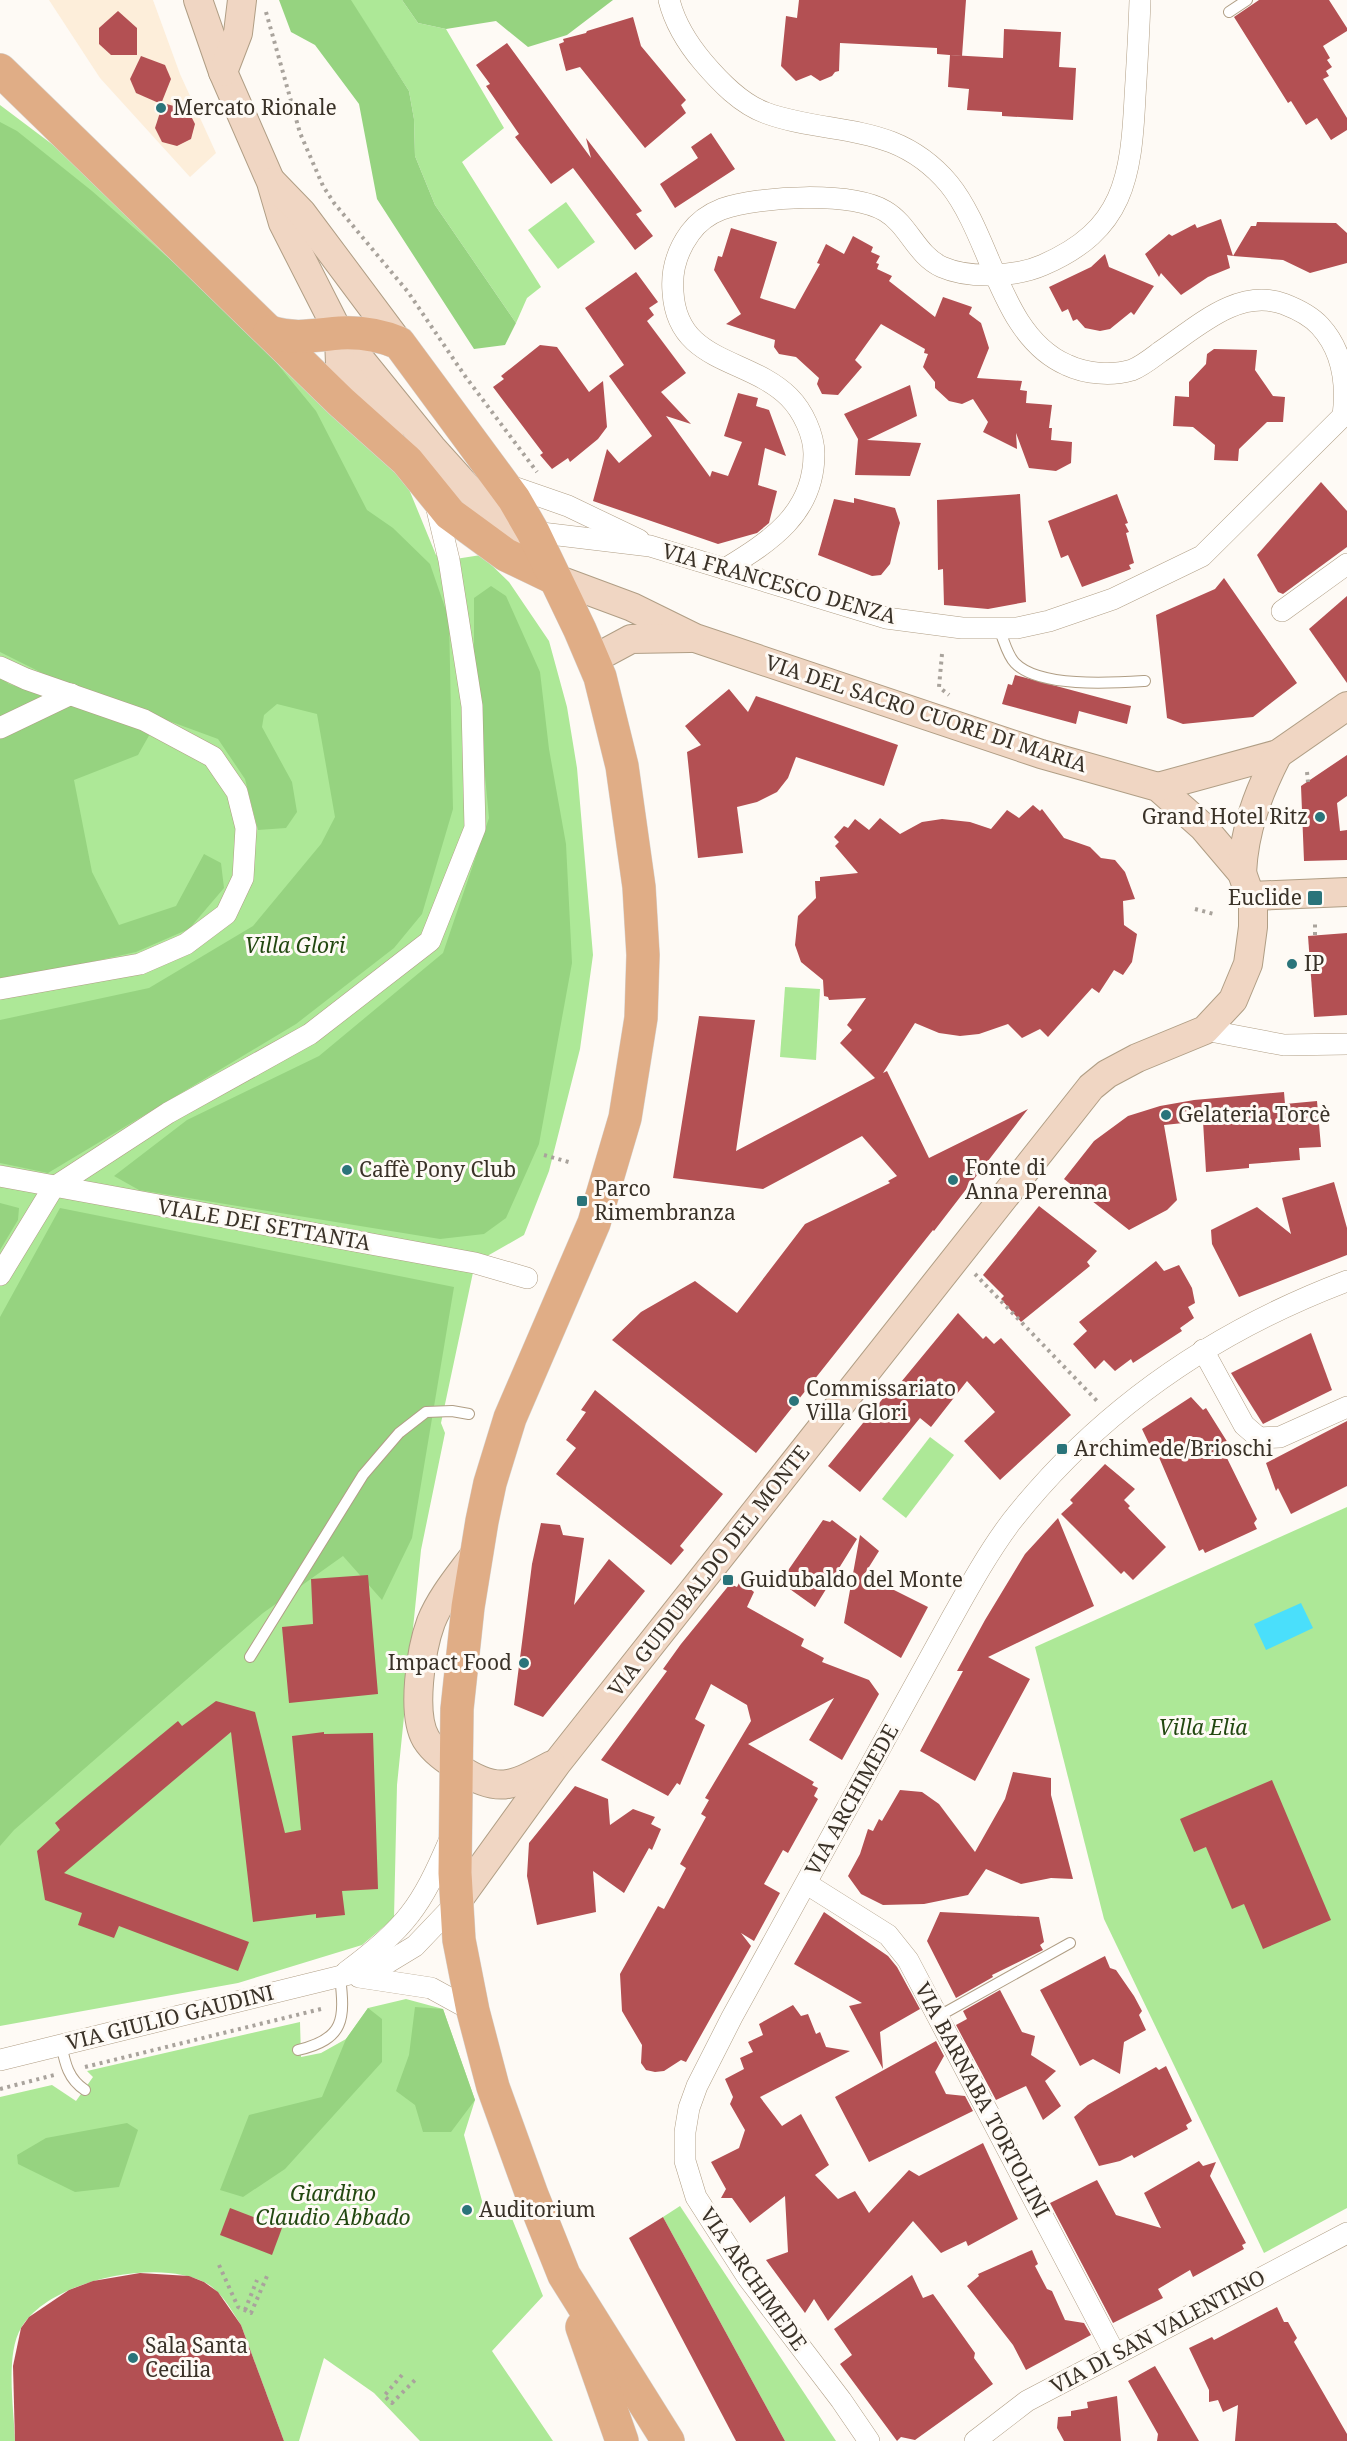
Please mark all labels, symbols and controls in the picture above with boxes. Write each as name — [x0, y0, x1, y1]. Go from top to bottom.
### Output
place label: Mercato Rionale — [173, 93, 337, 121]
marker: Mercato Rionale — [154, 101, 168, 115]
street label: VIA FRANCESCO DENZA — [659, 536, 900, 630]
street label: VIA DEL SACRO CUORE DI MARIA — [762, 648, 1091, 778]
place label: Grand Hotel Ritz — [1142, 802, 1308, 830]
marker: Grand Hotel Ritz — [1313, 810, 1327, 824]
place label: Euclide — [1228, 883, 1302, 911]
marker: Euclide — [1306, 889, 1324, 907]
park label: Villa Glori — [245, 931, 346, 959]
place label: IP — [1304, 949, 1324, 977]
marker: IP — [1285, 957, 1299, 971]
place label: Gelateria Torcè — [1178, 1100, 1330, 1128]
marker: Gelateria Torcè — [1159, 1108, 1173, 1122]
place label: Fonte di Anna Perenna — [965, 1153, 1108, 1205]
place label: Caffè Pony Club — [359, 1155, 516, 1183]
marker: Caffè Pony Club — [340, 1163, 354, 1177]
marker: Fonte di Anna Perenna — [946, 1173, 960, 1187]
place label: Parco Rimembranza — [594, 1174, 736, 1226]
street label: VIALE DEI SETTANTA — [155, 1191, 373, 1257]
marker: Parco Rimembranza — [575, 1194, 589, 1208]
place label: Commissariato Villa Glori — [806, 1374, 956, 1426]
marker: Commissariato Villa Glori — [787, 1394, 801, 1408]
place label: Archimede/Brioschi — [1074, 1434, 1273, 1462]
street label: VIA GUIDUBALDO DEL MONTE — [601, 1439, 815, 1702]
marker: Archimede/Brioschi — [1055, 1442, 1069, 1456]
place label: Guidubaldo del Monte — [740, 1565, 963, 1593]
marker: Guidubaldo del Monte — [721, 1573, 735, 1587]
place label: Impact Food — [388, 1648, 512, 1676]
marker: Impact Food — [517, 1656, 531, 1670]
park label: Villa Elia — [1159, 1713, 1248, 1741]
street label: VIA ARCHIMEDE — [798, 1719, 904, 1880]
street label: VIA BARNABA TORTOLINI — [909, 1977, 1057, 2222]
street label: VIA GIULIO GAUDINI — [63, 1978, 276, 2056]
park label: Giardino Claudio Abbado — [255, 2179, 411, 2231]
place label: Auditorium — [479, 2195, 596, 2223]
street label: VIA ARCHIMEDE — [694, 2201, 814, 2356]
marker: Auditorium — [460, 2203, 474, 2217]
street label: VIA DI SAN VALENTINO — [1045, 2263, 1270, 2400]
place label: Sala Santa Cecilia — [145, 2331, 248, 2383]
marker: Sala Santa Cecilia — [126, 2351, 140, 2365]

